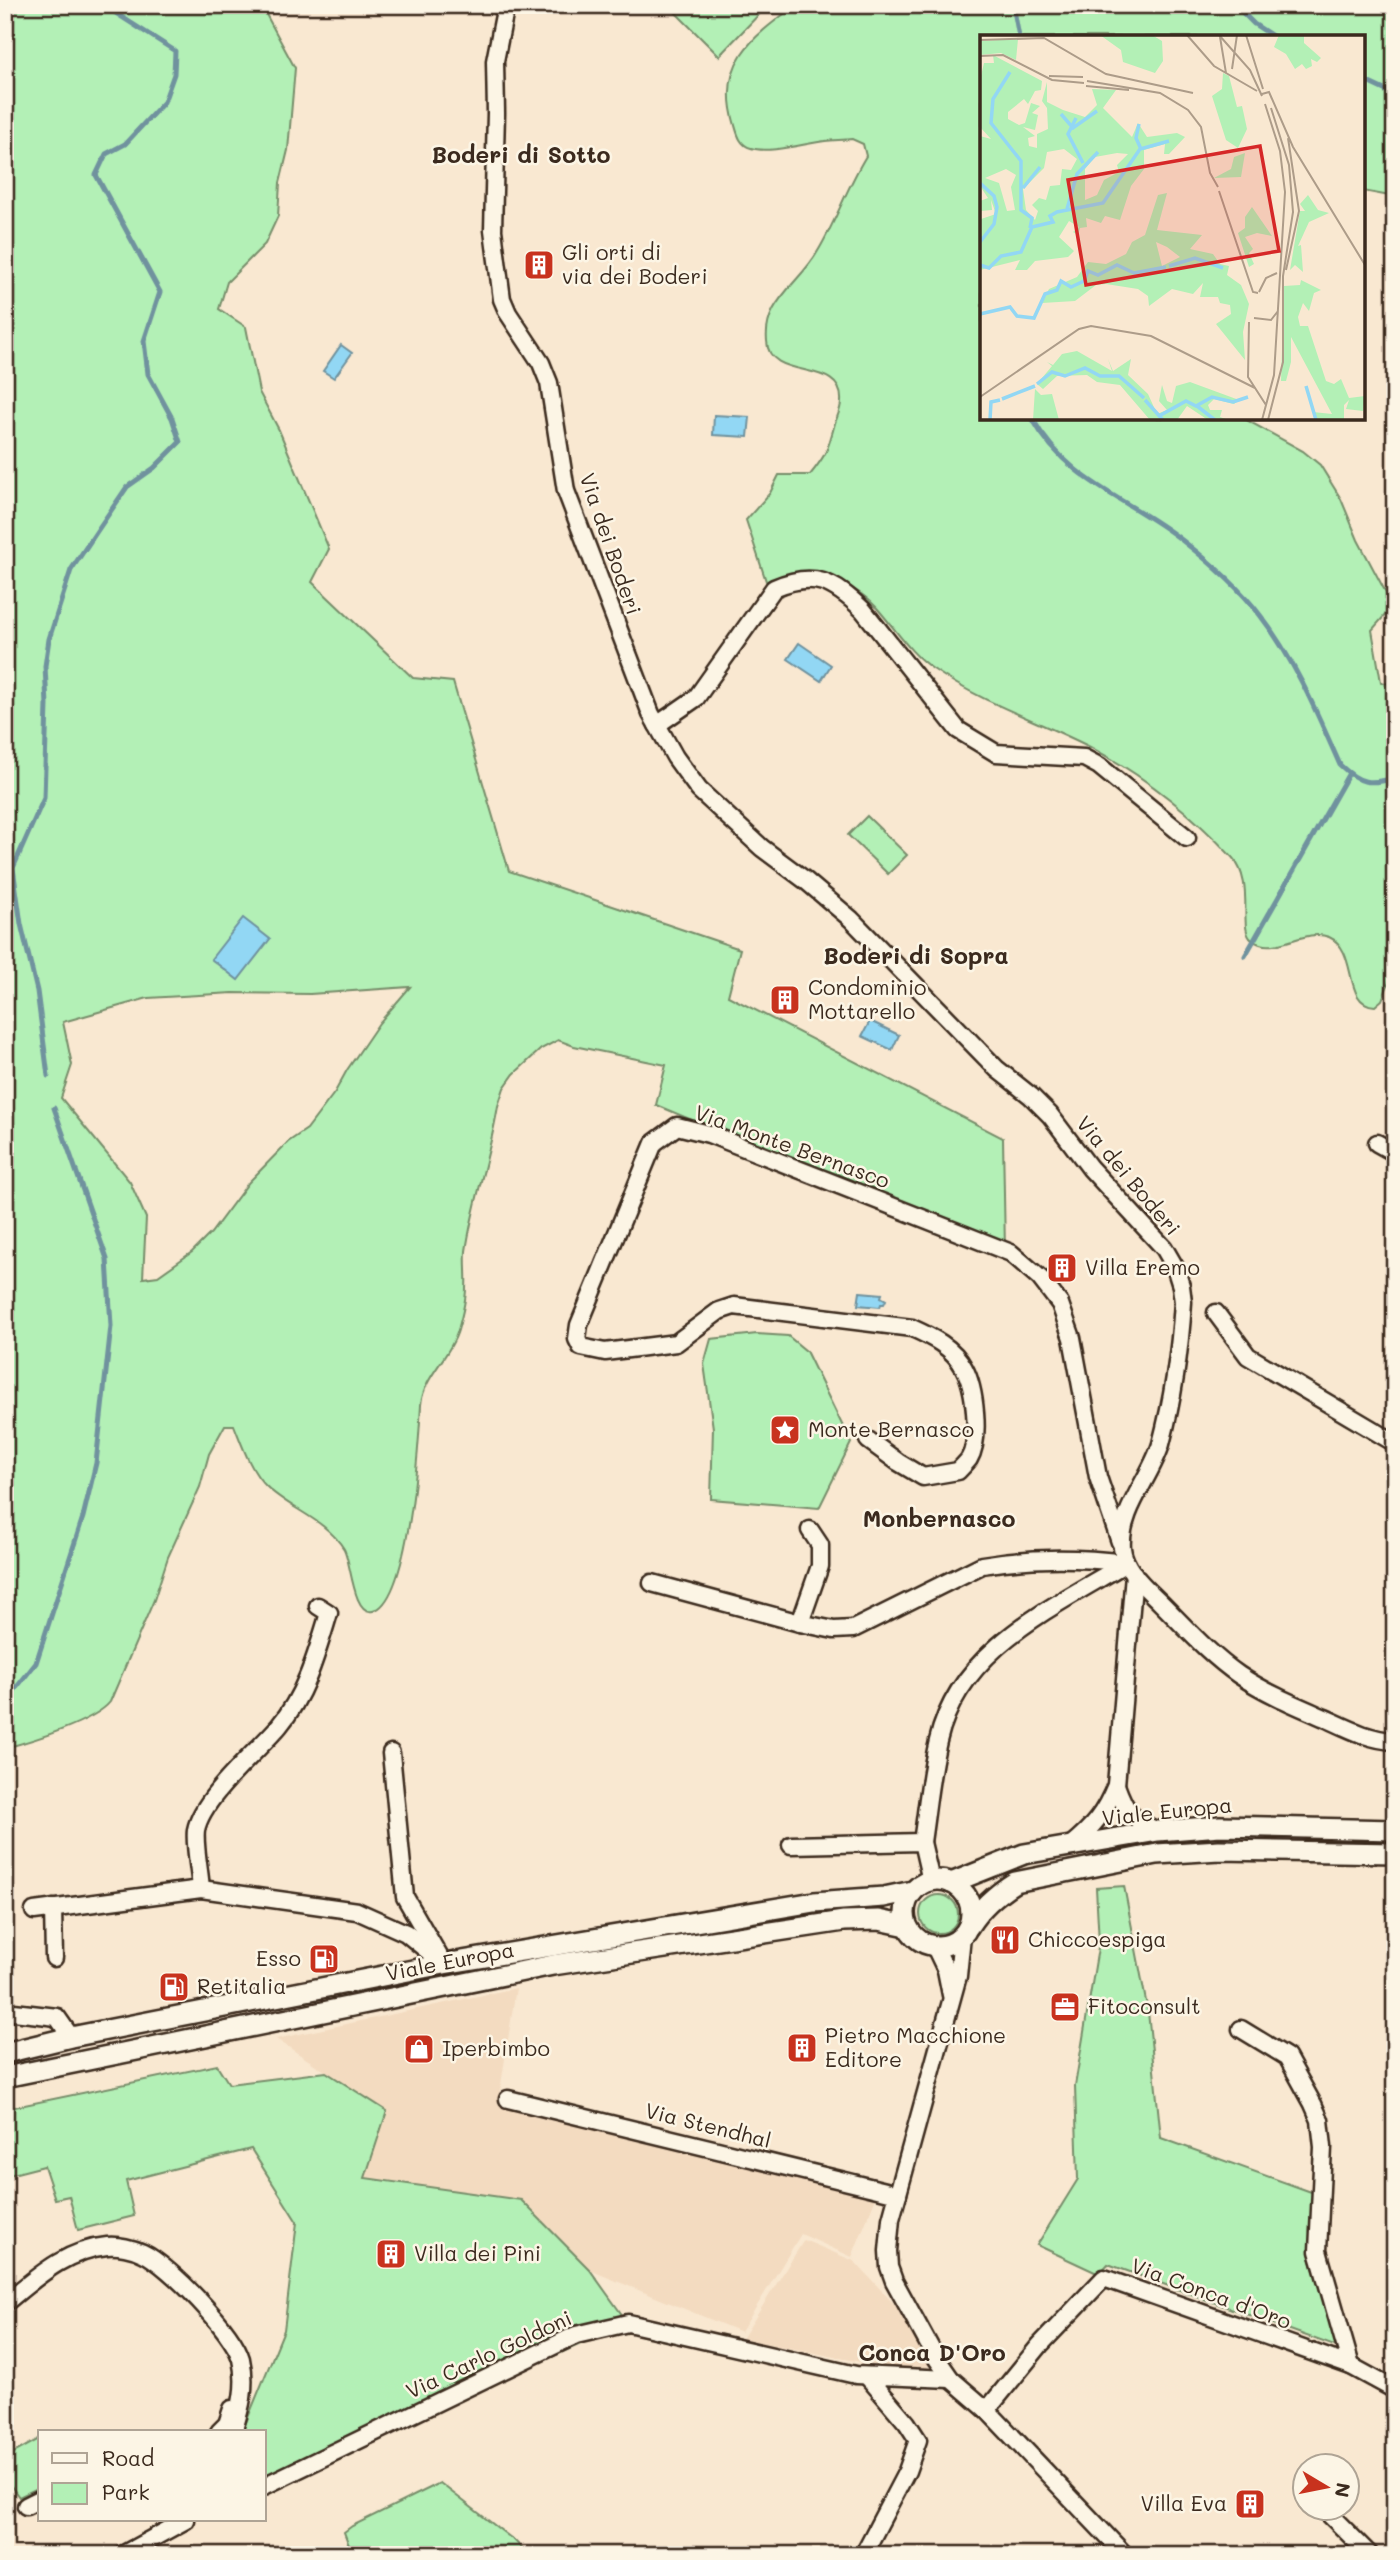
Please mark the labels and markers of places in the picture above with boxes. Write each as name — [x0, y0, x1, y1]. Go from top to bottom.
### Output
place label: Gli orti di via dei Boderi — [562, 238, 708, 289]
building icon: Gli orti di via dei Boderi — [522, 248, 556, 282]
place label: Condominio Mottarello — [808, 973, 927, 1024]
building icon: Condominio Mottarello — [768, 983, 802, 1017]
building icon: Villa Eremo — [1045, 1251, 1079, 1285]
place label: Villa Eremo — [1085, 1253, 1200, 1280]
place icon: Monte Bernasco — [768, 1413, 802, 1447]
place label: Monte Bernasco — [808, 1415, 974, 1442]
restaurant icon: Chiccoespiga — [988, 1923, 1022, 1957]
place label: Chiccoespiga — [1028, 1925, 1166, 1952]
fuel station icon: Esso — [307, 1942, 341, 1976]
place label: Esso — [256, 1944, 301, 1971]
fuel station icon: Retitalia — [157, 1970, 191, 2004]
place label: Retitalia — [197, 1972, 286, 1999]
office icon: Fitoconsult — [1048, 1990, 1082, 2024]
place label: Fitoconsult — [1088, 1992, 1201, 2019]
place label: Pietro Macchione Editore — [825, 2021, 1006, 2072]
building icon: Pietro Macchione Editore — [785, 2031, 819, 2065]
shop icon: Iperbimbo — [402, 2032, 436, 2066]
place label: Iperbimbo — [442, 2034, 550, 2061]
building icon: Villa dei Pini — [374, 2237, 408, 2271]
place label: Villa dei Pini — [414, 2239, 541, 2266]
building icon: Villa Eva — [1233, 2487, 1267, 2521]
place label: Villa Eva — [1141, 2489, 1227, 2516]

